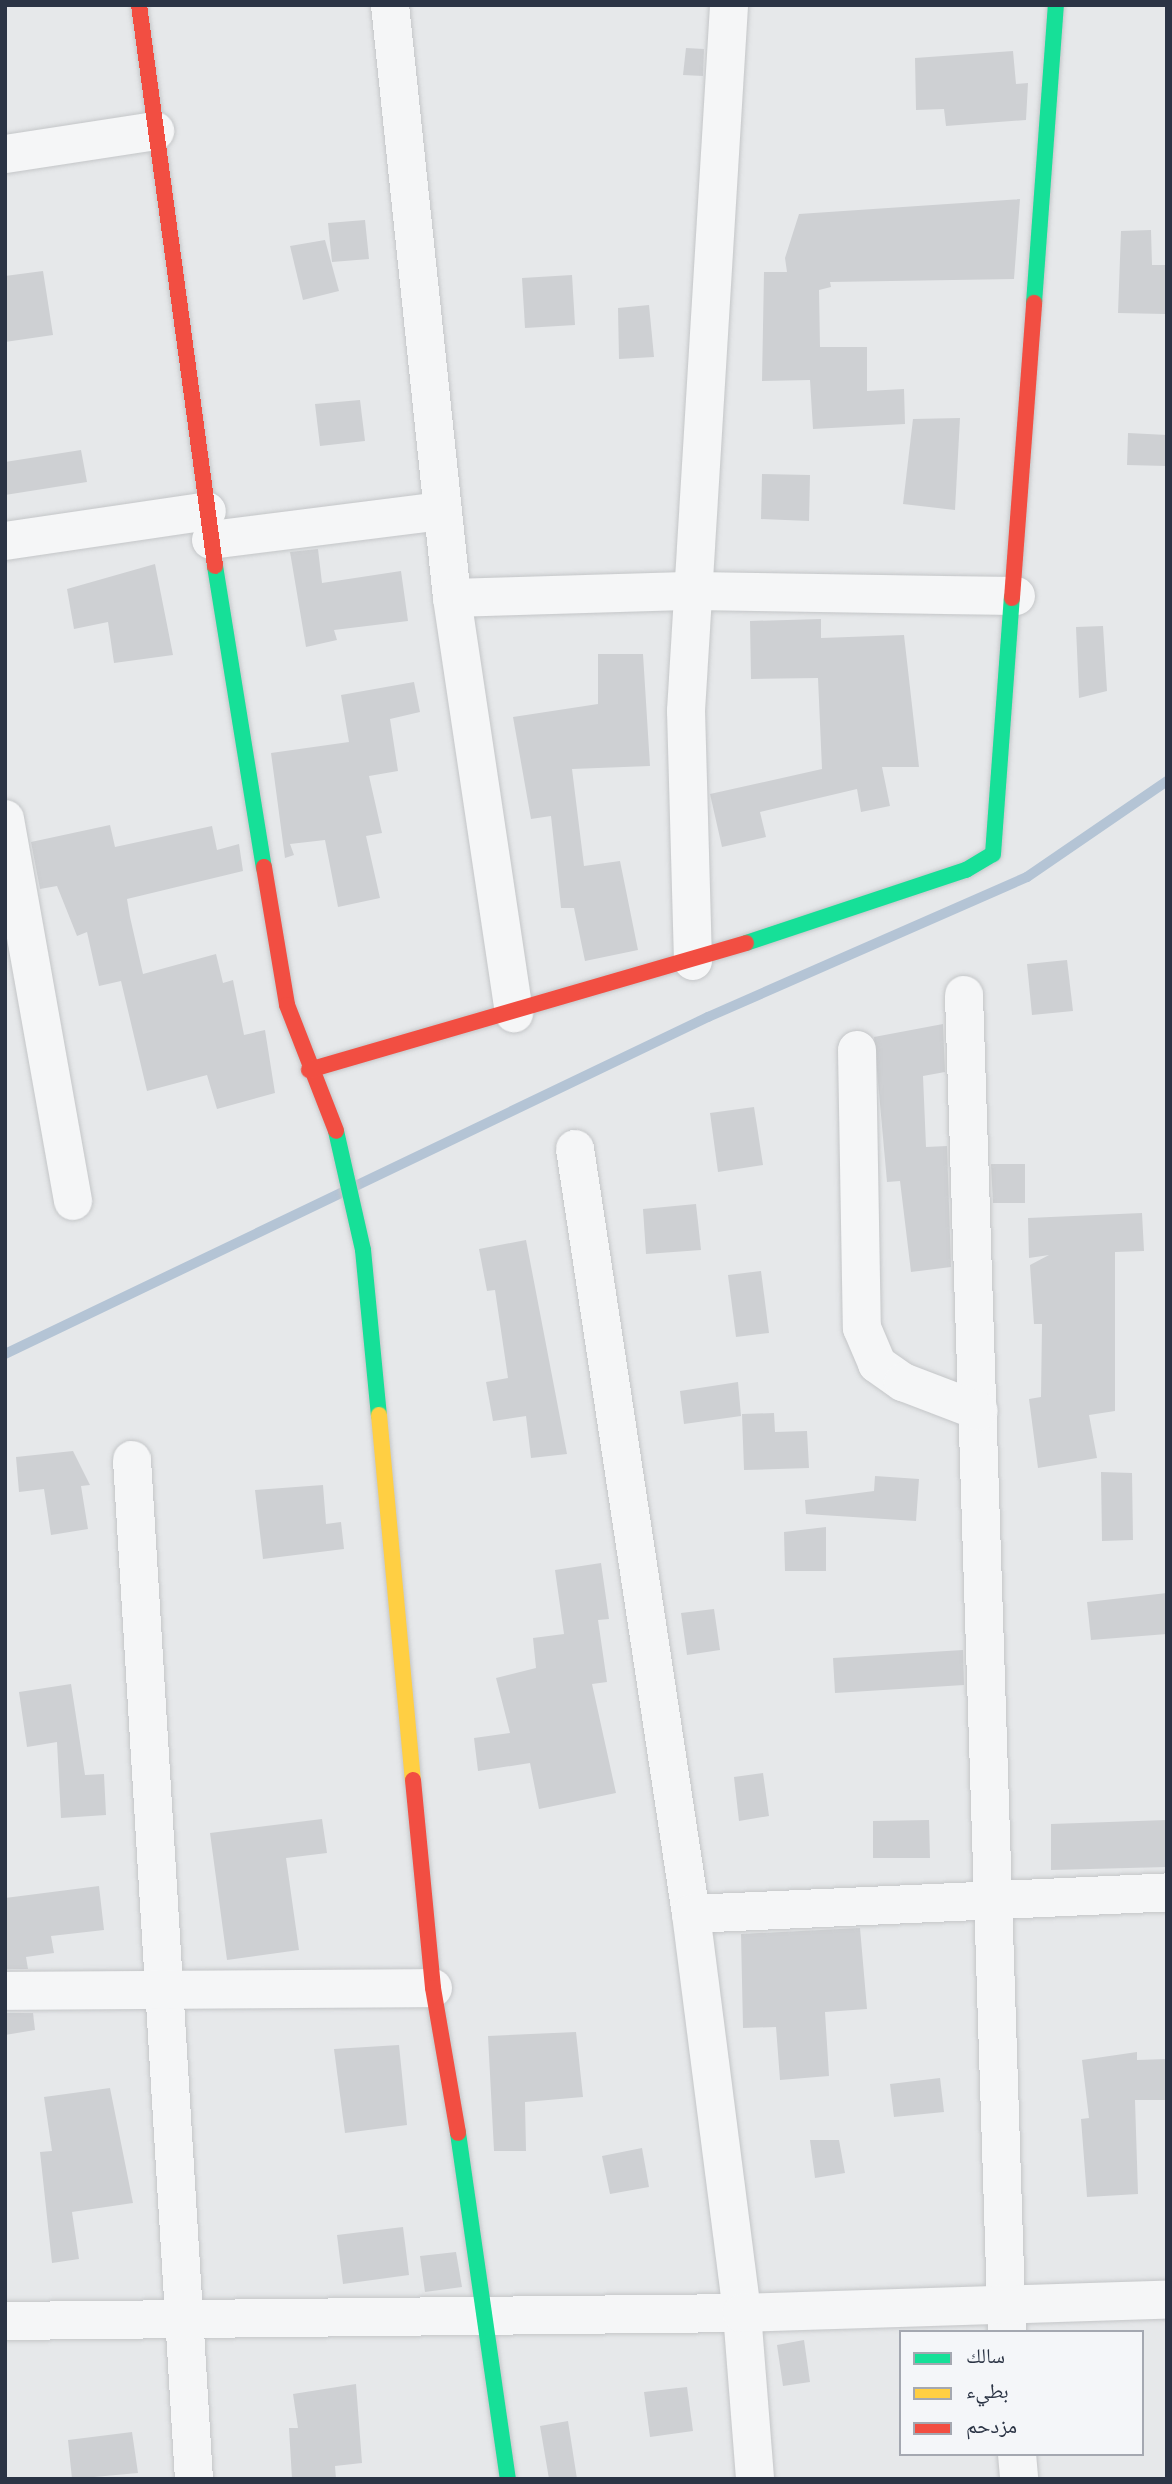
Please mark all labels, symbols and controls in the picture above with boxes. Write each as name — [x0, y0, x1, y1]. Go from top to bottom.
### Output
legend — [899, 2330, 1144, 2456]
text: سالك — [966, 2342, 1005, 2368]
text: بطيء — [966, 2377, 1009, 2403]
text: مزدحم — [966, 2412, 1017, 2438]

